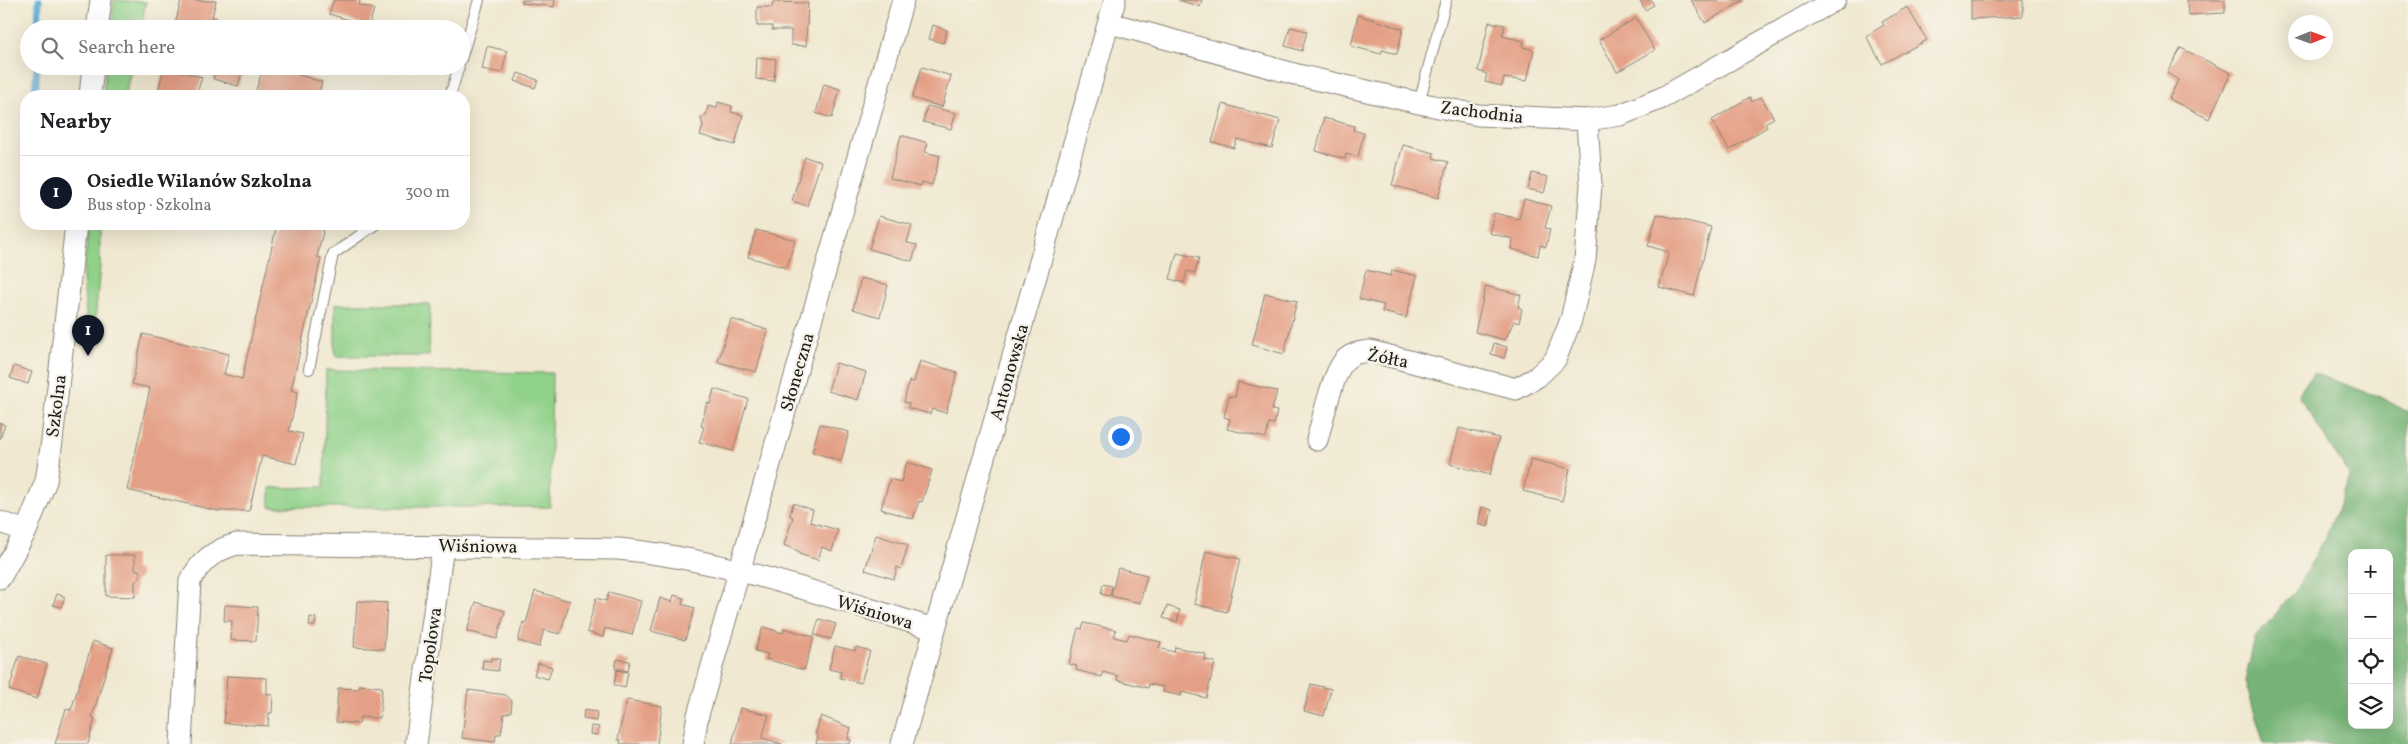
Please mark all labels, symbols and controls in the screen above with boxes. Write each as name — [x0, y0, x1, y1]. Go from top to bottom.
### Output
north arrow — [2288, 15, 2333, 60]
search box — [20, 20, 470, 75]
icon: search — [38, 34, 66, 62]
text: Search here — [78, 35, 175, 61]
street label: Zachodnia — [1439, 96, 1525, 131]
text: Nearby — [40, 108, 111, 137]
text: Osiedle Wilanów Szkolna — [87, 169, 312, 195]
text: 1 — [53, 182, 59, 204]
text: 300 m — [405, 182, 450, 204]
text: Bus stop · Szkolna — [87, 195, 212, 217]
pin: 1 — [72, 315, 104, 356]
street label: Antonowska — [985, 321, 1036, 424]
street label: Słoneczna — [775, 330, 822, 415]
street label: Żółta — [1365, 343, 1410, 376]
street label: Szkolna — [41, 373, 74, 439]
your location — [1108, 424, 1134, 450]
street label: Wiśniowa — [438, 534, 518, 561]
map controls — [2348, 549, 2393, 729]
button: + — [2348, 549, 2393, 594]
street label: Wiśniowa — [833, 590, 916, 637]
button: − — [2348, 594, 2393, 639]
street label: Topolowa — [414, 606, 449, 685]
button: locate — [2348, 639, 2393, 684]
button: layers — [2348, 684, 2393, 729]

